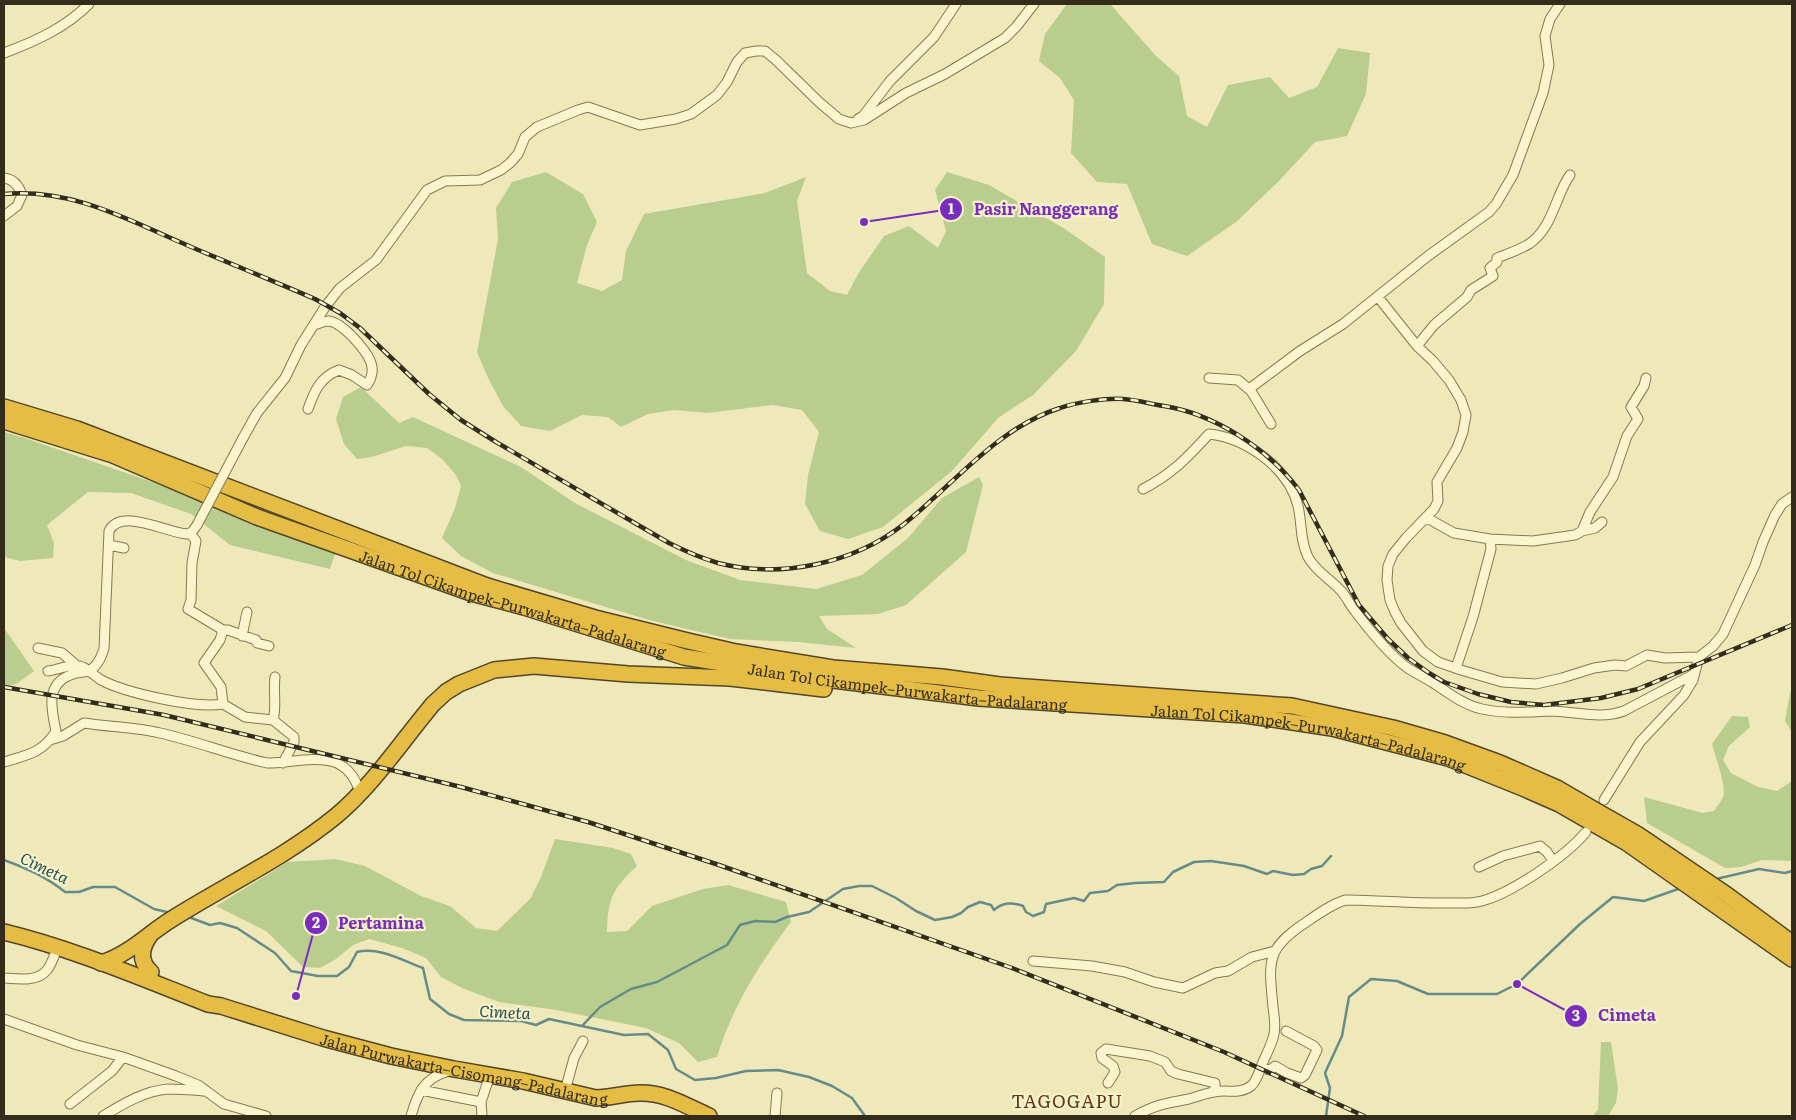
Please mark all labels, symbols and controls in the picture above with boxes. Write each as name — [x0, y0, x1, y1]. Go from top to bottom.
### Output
callout: Pasir Nanggerang — [939, 194, 1128, 225]
text: 1 — [948, 196, 954, 219]
text: Pasir Nanggerang — [974, 196, 1119, 220]
street label: Jalan Tol Cikampek–Purwakarta–Padalarang — [356, 543, 670, 663]
street label: Jalan Tol Cikampek–Purwakarta–Padalarang — [746, 656, 1069, 715]
street label: Jalan Tol Cikampek–Purwakarta–Padalarang — [1150, 697, 1471, 776]
water label: Cimeta — [17, 845, 74, 889]
callout: Pertamina — [303, 908, 434, 939]
text: 2 — [312, 910, 320, 933]
text: Pertamina — [338, 910, 425, 934]
water label: Cimeta — [479, 998, 532, 1024]
callout: Cimeta — [1563, 1000, 1667, 1031]
text: Cimeta — [1598, 1002, 1657, 1026]
text: 3 — [1572, 1003, 1580, 1026]
street label: Jalan Purwakarta–Cisomang–Padalarang — [318, 1026, 609, 1110]
district label: TAGOGAPU — [1011, 1087, 1123, 1114]

